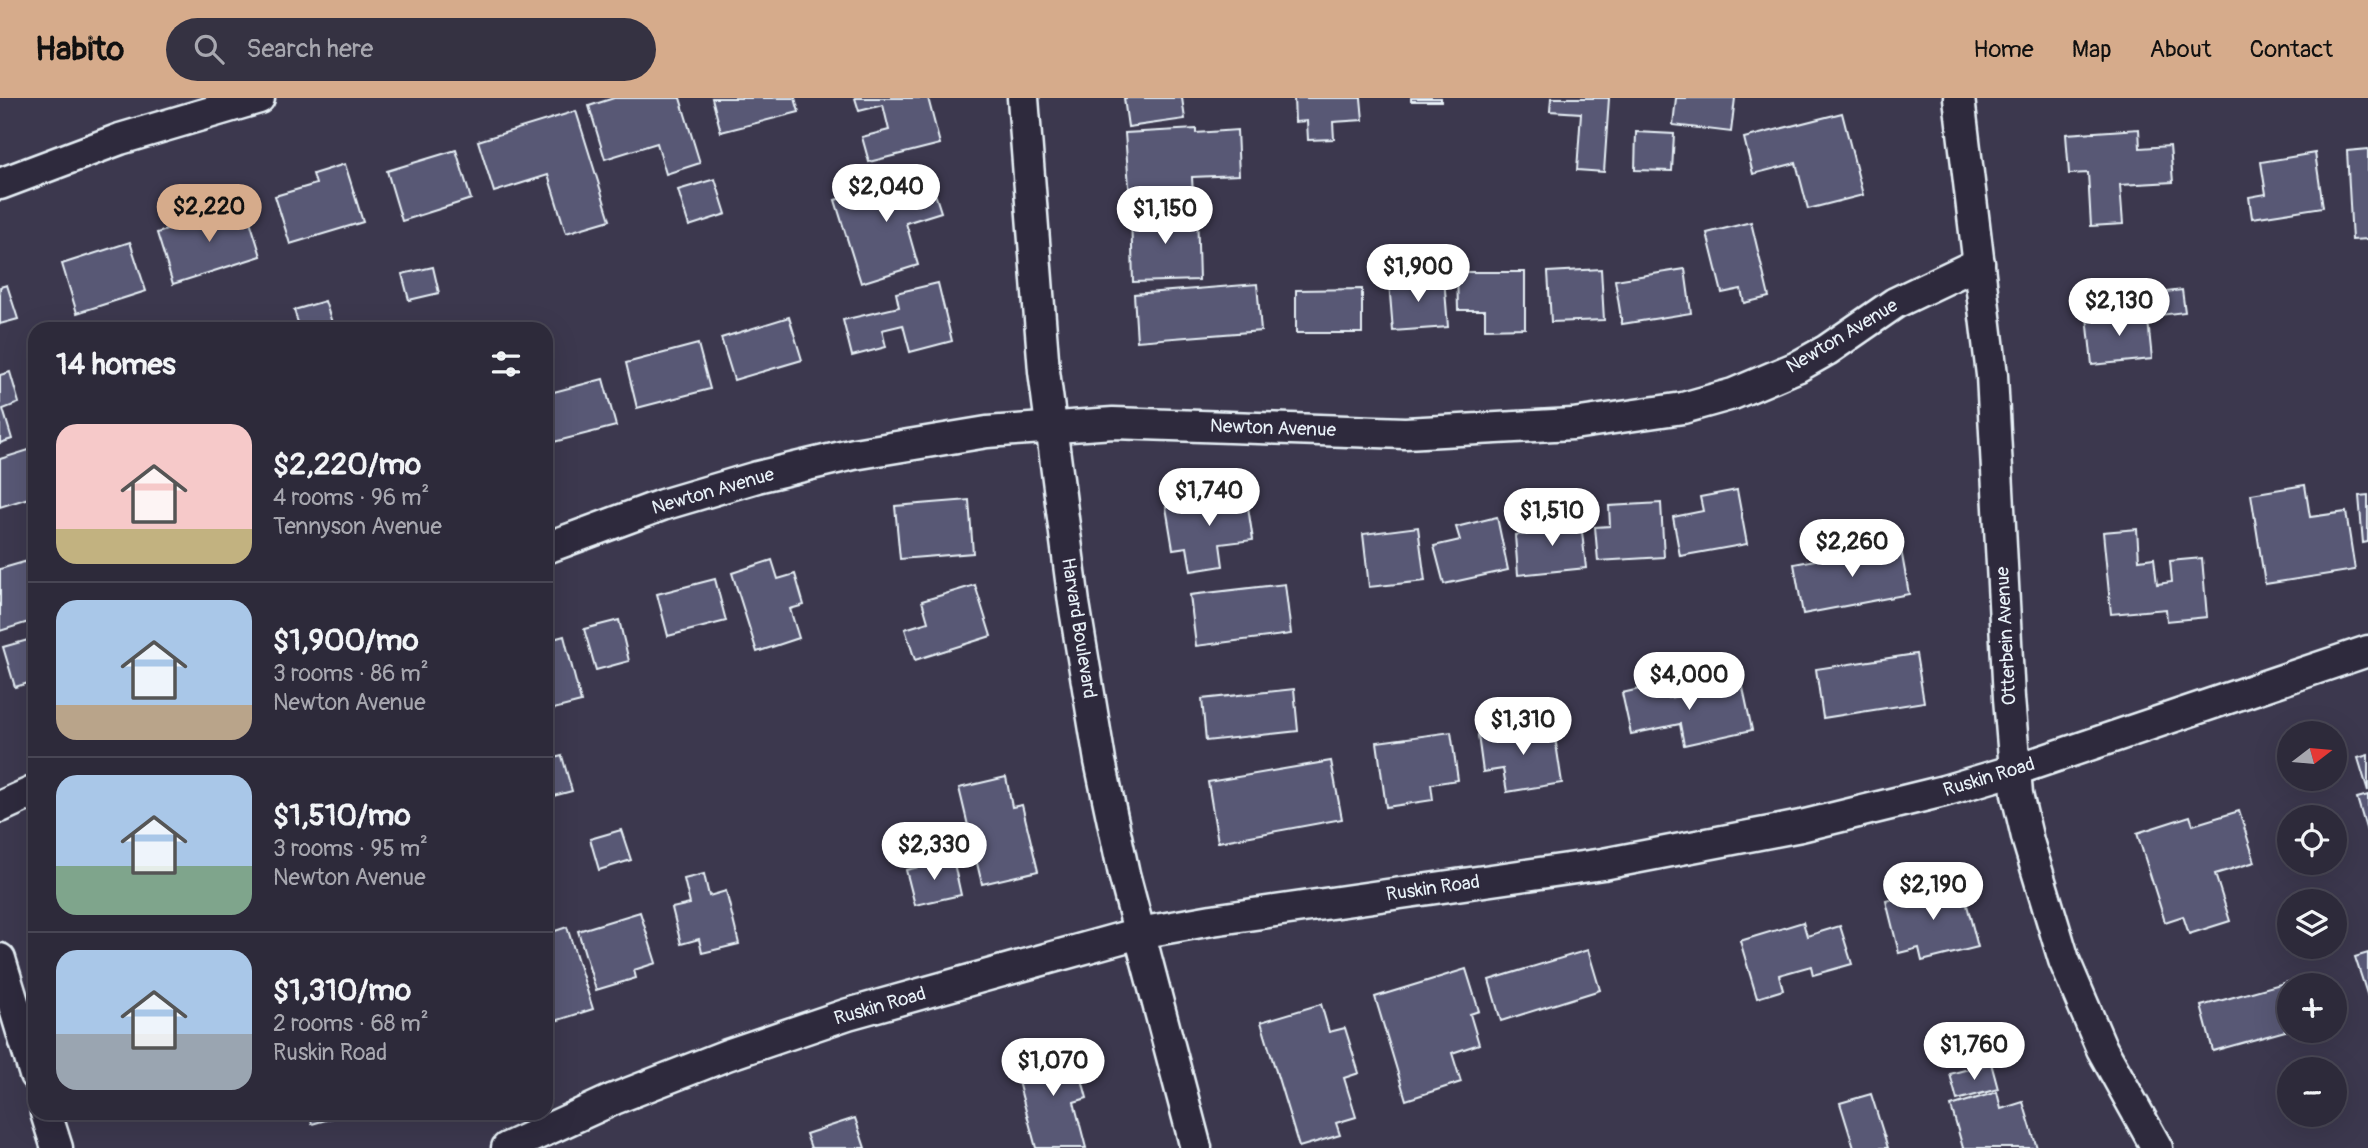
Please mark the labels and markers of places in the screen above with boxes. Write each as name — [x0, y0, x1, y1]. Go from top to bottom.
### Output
pin: $2,040 — [829, 164, 943, 224]
pin: $2,220 — [152, 184, 266, 244]
pin: $1,150 — [1108, 186, 1222, 246]
pin: $1,900 — [1361, 244, 1475, 304]
pin: $2,130 — [2062, 278, 2176, 338]
pin: $1,740 — [1152, 468, 1266, 528]
pin: $1,510 — [1495, 489, 1609, 548]
pin: $2,260 — [1795, 519, 1909, 579]
pin: $4,000 — [1632, 652, 1746, 712]
pin: $1,310 — [1466, 698, 1580, 757]
pin: $2,330 — [877, 822, 991, 882]
pin: $2,190 — [1876, 862, 1990, 922]
pin: $1,760 — [1917, 1023, 2031, 1082]
pin: $1,070 — [996, 1038, 1110, 1098]

